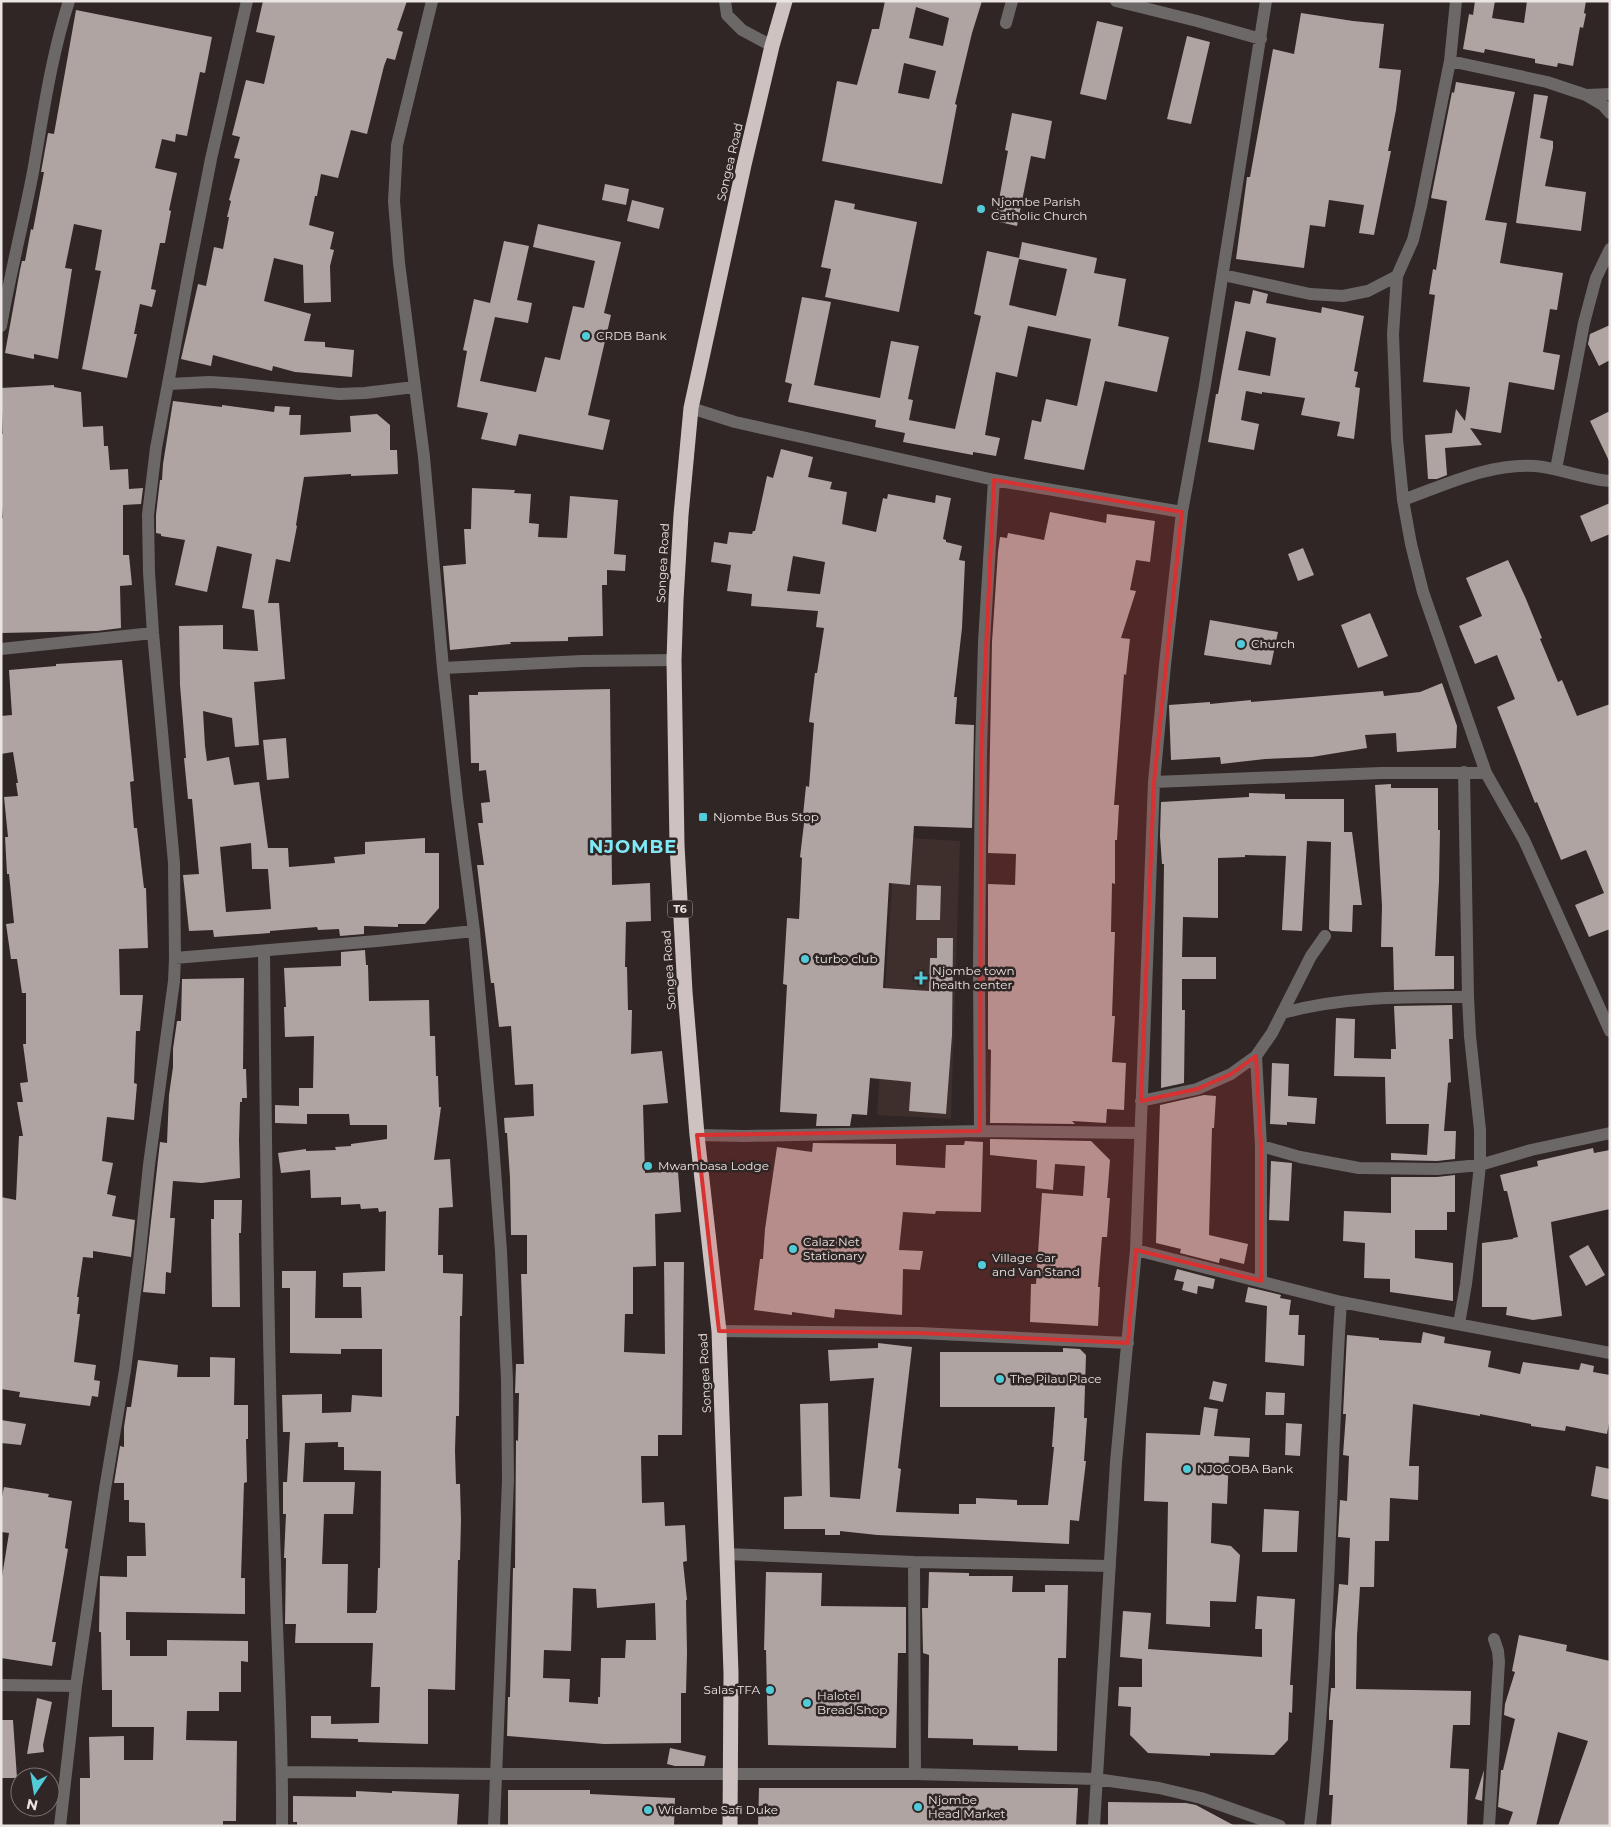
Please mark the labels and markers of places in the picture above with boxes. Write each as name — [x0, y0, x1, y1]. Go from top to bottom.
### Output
place label: Njombe Parish Catholic Church — [991, 194, 1087, 223]
marker: Njombe Parish Catholic Church — [975, 203, 987, 215]
place label: CRDB Bank — [596, 328, 668, 343]
marker: CRDB Bank — [580, 330, 592, 342]
place label: Church — [1251, 636, 1295, 651]
marker: Church — [1235, 638, 1247, 650]
place label: Njombe Bus Stop — [713, 809, 819, 824]
marker: Njombe Bus Stop — [697, 811, 709, 823]
place label: turbo club — [815, 951, 878, 966]
marker: turbo club — [799, 953, 811, 965]
place label: Njombe town health center — [932, 963, 1015, 992]
marker: Njombe town health center — [914, 971, 928, 985]
place label: Mwambasa Lodge — [658, 1158, 769, 1173]
marker: Mwambasa Lodge — [642, 1160, 654, 1172]
place label: Calaz Net Stationary — [803, 1234, 865, 1263]
marker: Calaz Net Stationary — [787, 1243, 799, 1255]
place label: Village Car and Van Stand — [992, 1250, 1080, 1279]
marker: Village Car and Van Stand — [976, 1259, 988, 1271]
place label: The Pilau Place — [1010, 1371, 1102, 1386]
marker: The Pilau Place — [994, 1373, 1006, 1385]
place label: NJOCOBA Bank — [1197, 1461, 1294, 1476]
marker: NJOCOBA Bank — [1181, 1463, 1193, 1475]
place label: Salas TFA — [704, 1682, 760, 1697]
marker: Salas TFA — [764, 1684, 776, 1696]
place label: Halotel Bread Shop — [817, 1688, 887, 1717]
marker: Halotel Bread Shop — [801, 1697, 813, 1709]
place label: Njombe Head Market — [928, 1792, 1006, 1821]
marker: Njombe Head Market — [912, 1801, 924, 1813]
place label: Widambe Safi Duke — [658, 1802, 778, 1817]
marker: Widambe Safi Duke — [642, 1804, 654, 1816]

